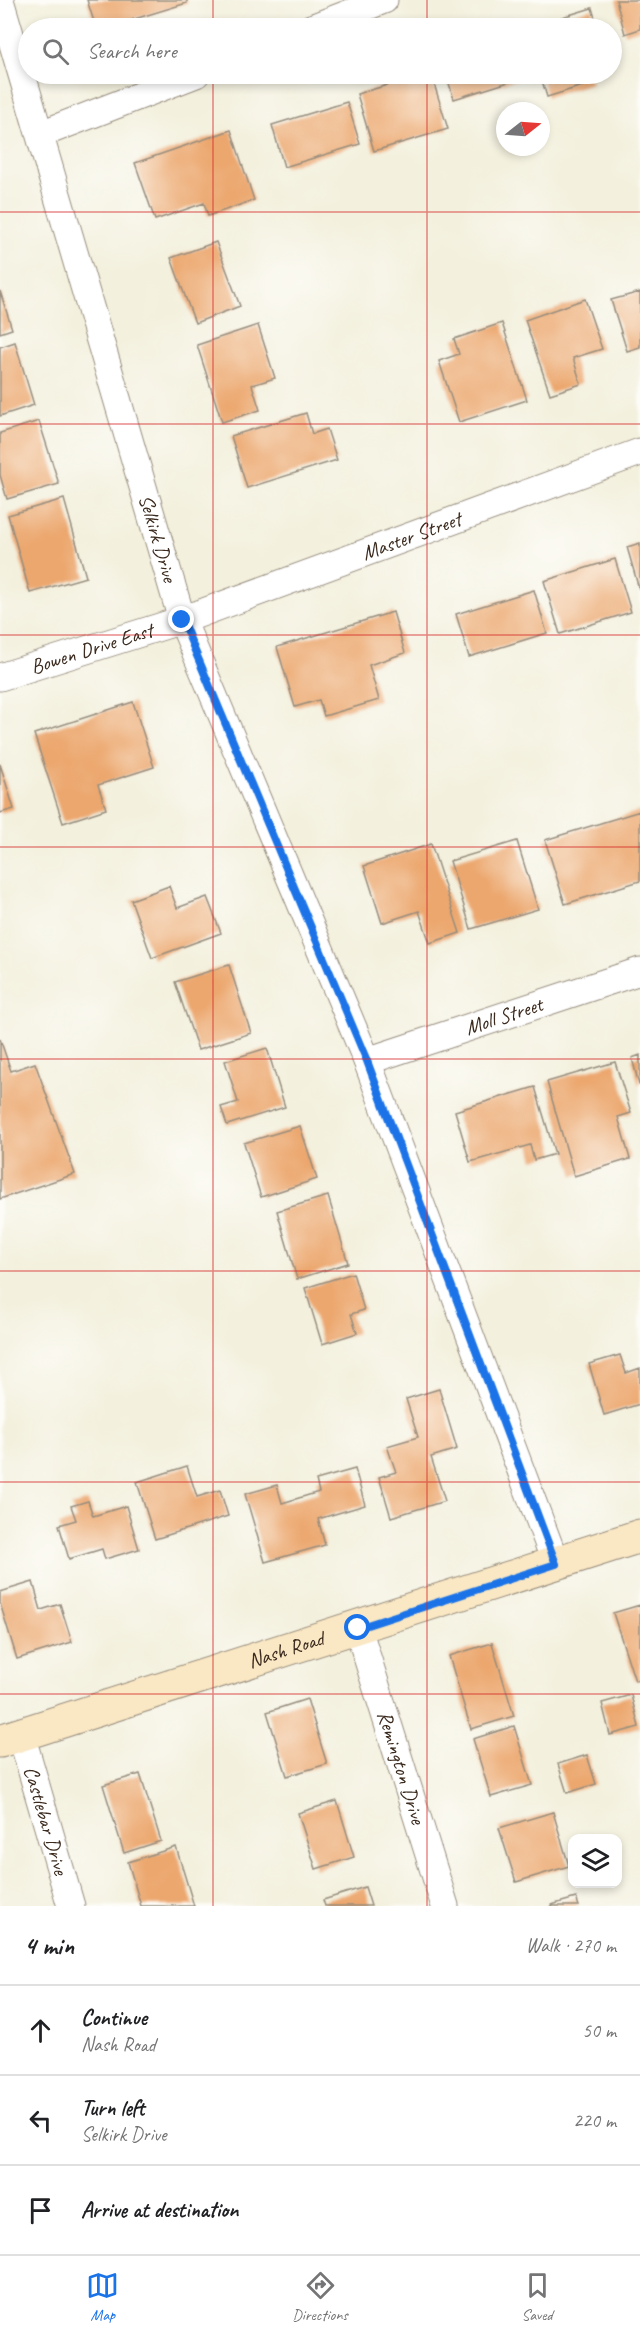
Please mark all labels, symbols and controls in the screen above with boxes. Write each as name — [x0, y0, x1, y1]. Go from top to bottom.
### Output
search box — [18, 18, 622, 84]
icon: search — [39, 35, 72, 68]
text: Search here — [87, 37, 177, 65]
north arrow — [496, 102, 550, 156]
street label: Selkirk Drive — [133, 492, 184, 587]
street label: Master Street — [358, 505, 467, 566]
route end — [168, 606, 194, 632]
street label: Bowen Drive East — [27, 616, 159, 680]
street label: Moll Street — [462, 990, 548, 1041]
route start — [344, 1614, 370, 1640]
street label: Nash Road — [244, 1624, 330, 1674]
street label: Remington Drive — [372, 1708, 432, 1828]
street label: Castlebar Drive — [18, 1763, 75, 1879]
map controls — [568, 1834, 622, 1888]
button: layers — [568, 1834, 622, 1888]
text: 4 min — [24, 1929, 74, 1962]
text: Walk · 270 m — [526, 1933, 616, 1958]
text: Continue — [81, 2004, 147, 2032]
icon: ahead — [24, 2014, 57, 2047]
text: 50 m — [582, 2018, 616, 2043]
text: Nash Road — [81, 2032, 156, 2057]
text: Turn left — [81, 2094, 145, 2122]
icon: left — [24, 2104, 57, 2137]
text: 220 m — [573, 2108, 616, 2133]
text: Selkirk Drive — [81, 2122, 166, 2147]
icon: arrive — [24, 2194, 57, 2227]
text: Arrive at destination — [81, 2196, 238, 2224]
tab: Map — [86, 2269, 119, 2325]
tab: Directions — [292, 2269, 348, 2325]
tab: Saved — [521, 2269, 554, 2325]

